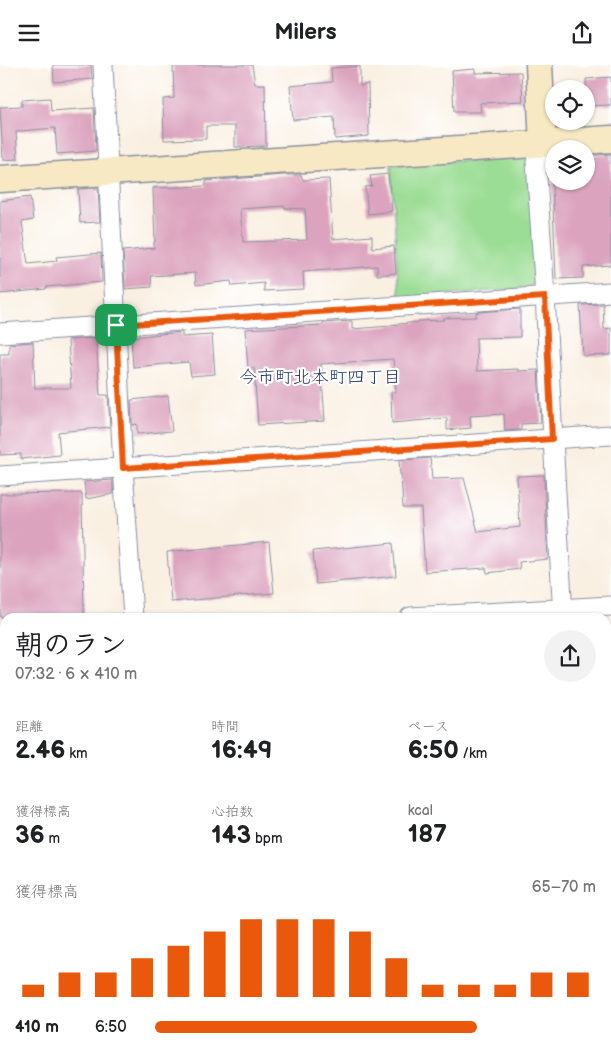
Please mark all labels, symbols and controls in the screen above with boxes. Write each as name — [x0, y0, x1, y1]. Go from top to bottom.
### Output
icon: menu — [15, 19, 43, 47]
text: Milers — [274, 19, 337, 46]
icon: share — [568, 19, 596, 47]
map controls — [545, 80, 595, 190]
button: locate — [545, 80, 595, 130]
button: layers — [545, 140, 595, 190]
pin — [95, 304, 137, 346]
icon: arrive — [102, 311, 130, 339]
district label: 今市町北本町四丁目 — [239, 367, 401, 388]
text: 朝のラン — [15, 629, 127, 662]
button: share — [544, 630, 596, 682]
text: 07:32 · 6 × 410 m — [15, 665, 137, 684]
text: 距離 — [15, 718, 43, 735]
text: 時間 — [211, 718, 239, 735]
text: ペース — [408, 718, 449, 735]
text: 2.46 — [15, 735, 65, 766]
text: 16:49 — [211, 735, 272, 766]
text: 6:50 — [408, 735, 459, 766]
text: km — [65, 745, 88, 762]
text: /km — [459, 745, 487, 762]
text: kcal — [408, 802, 433, 819]
text: 獲得標高 — [15, 803, 71, 820]
text: 心拍数 — [211, 803, 253, 820]
text: 187 — [408, 819, 447, 850]
text: 36 — [15, 820, 45, 851]
text: 143 — [211, 820, 251, 851]
text: m — [45, 830, 60, 847]
text: bpm — [251, 830, 283, 847]
text: 65–70 m — [532, 878, 596, 897]
text: 獲得標高 — [15, 883, 79, 902]
text: 410 m — [15, 1018, 59, 1037]
text: 6:50 — [95, 1018, 127, 1037]

